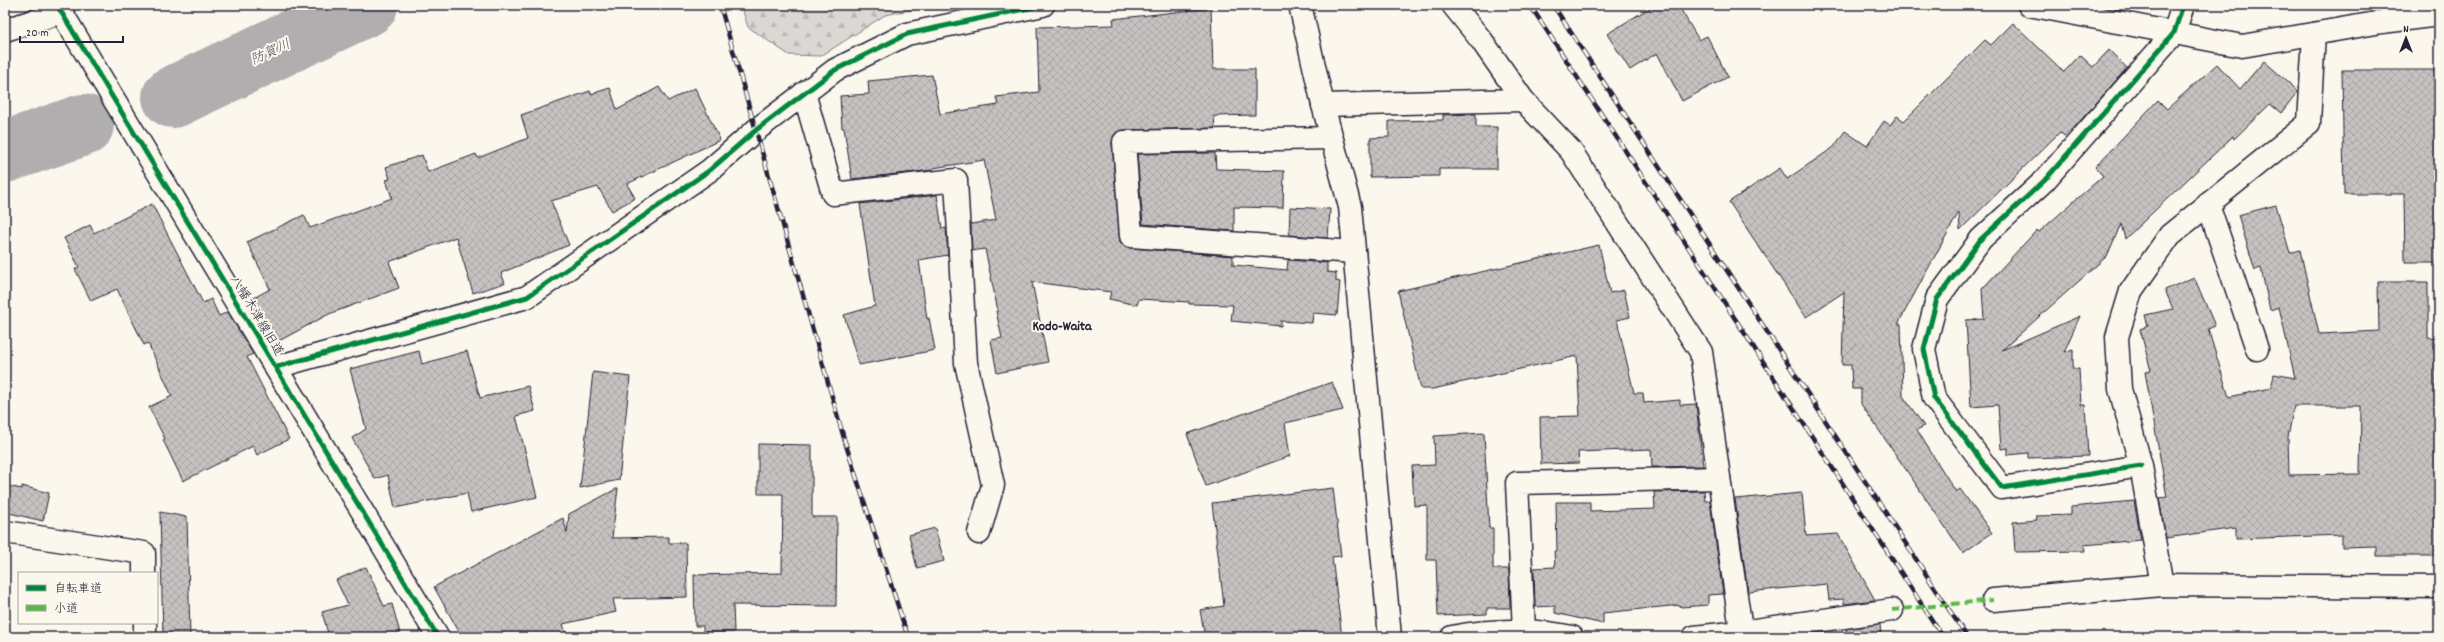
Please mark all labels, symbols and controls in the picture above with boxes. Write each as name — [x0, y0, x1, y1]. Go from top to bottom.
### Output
scale bar — [20, 18, 123, 44]
north arrow — [2386, 18, 2426, 58]
text: N — [2403, 22, 2409, 38]
text: 20 m — [26, 25, 49, 42]
water label: 防賀川 — [248, 35, 294, 71]
street label: 八幡木津線旧道 — [224, 272, 287, 360]
district label: Kodo-Waita — [1032, 317, 1093, 337]
legend — [18, 572, 158, 624]
text: 自転車道 — [54, 581, 102, 598]
text: 小道 — [54, 601, 78, 618]

